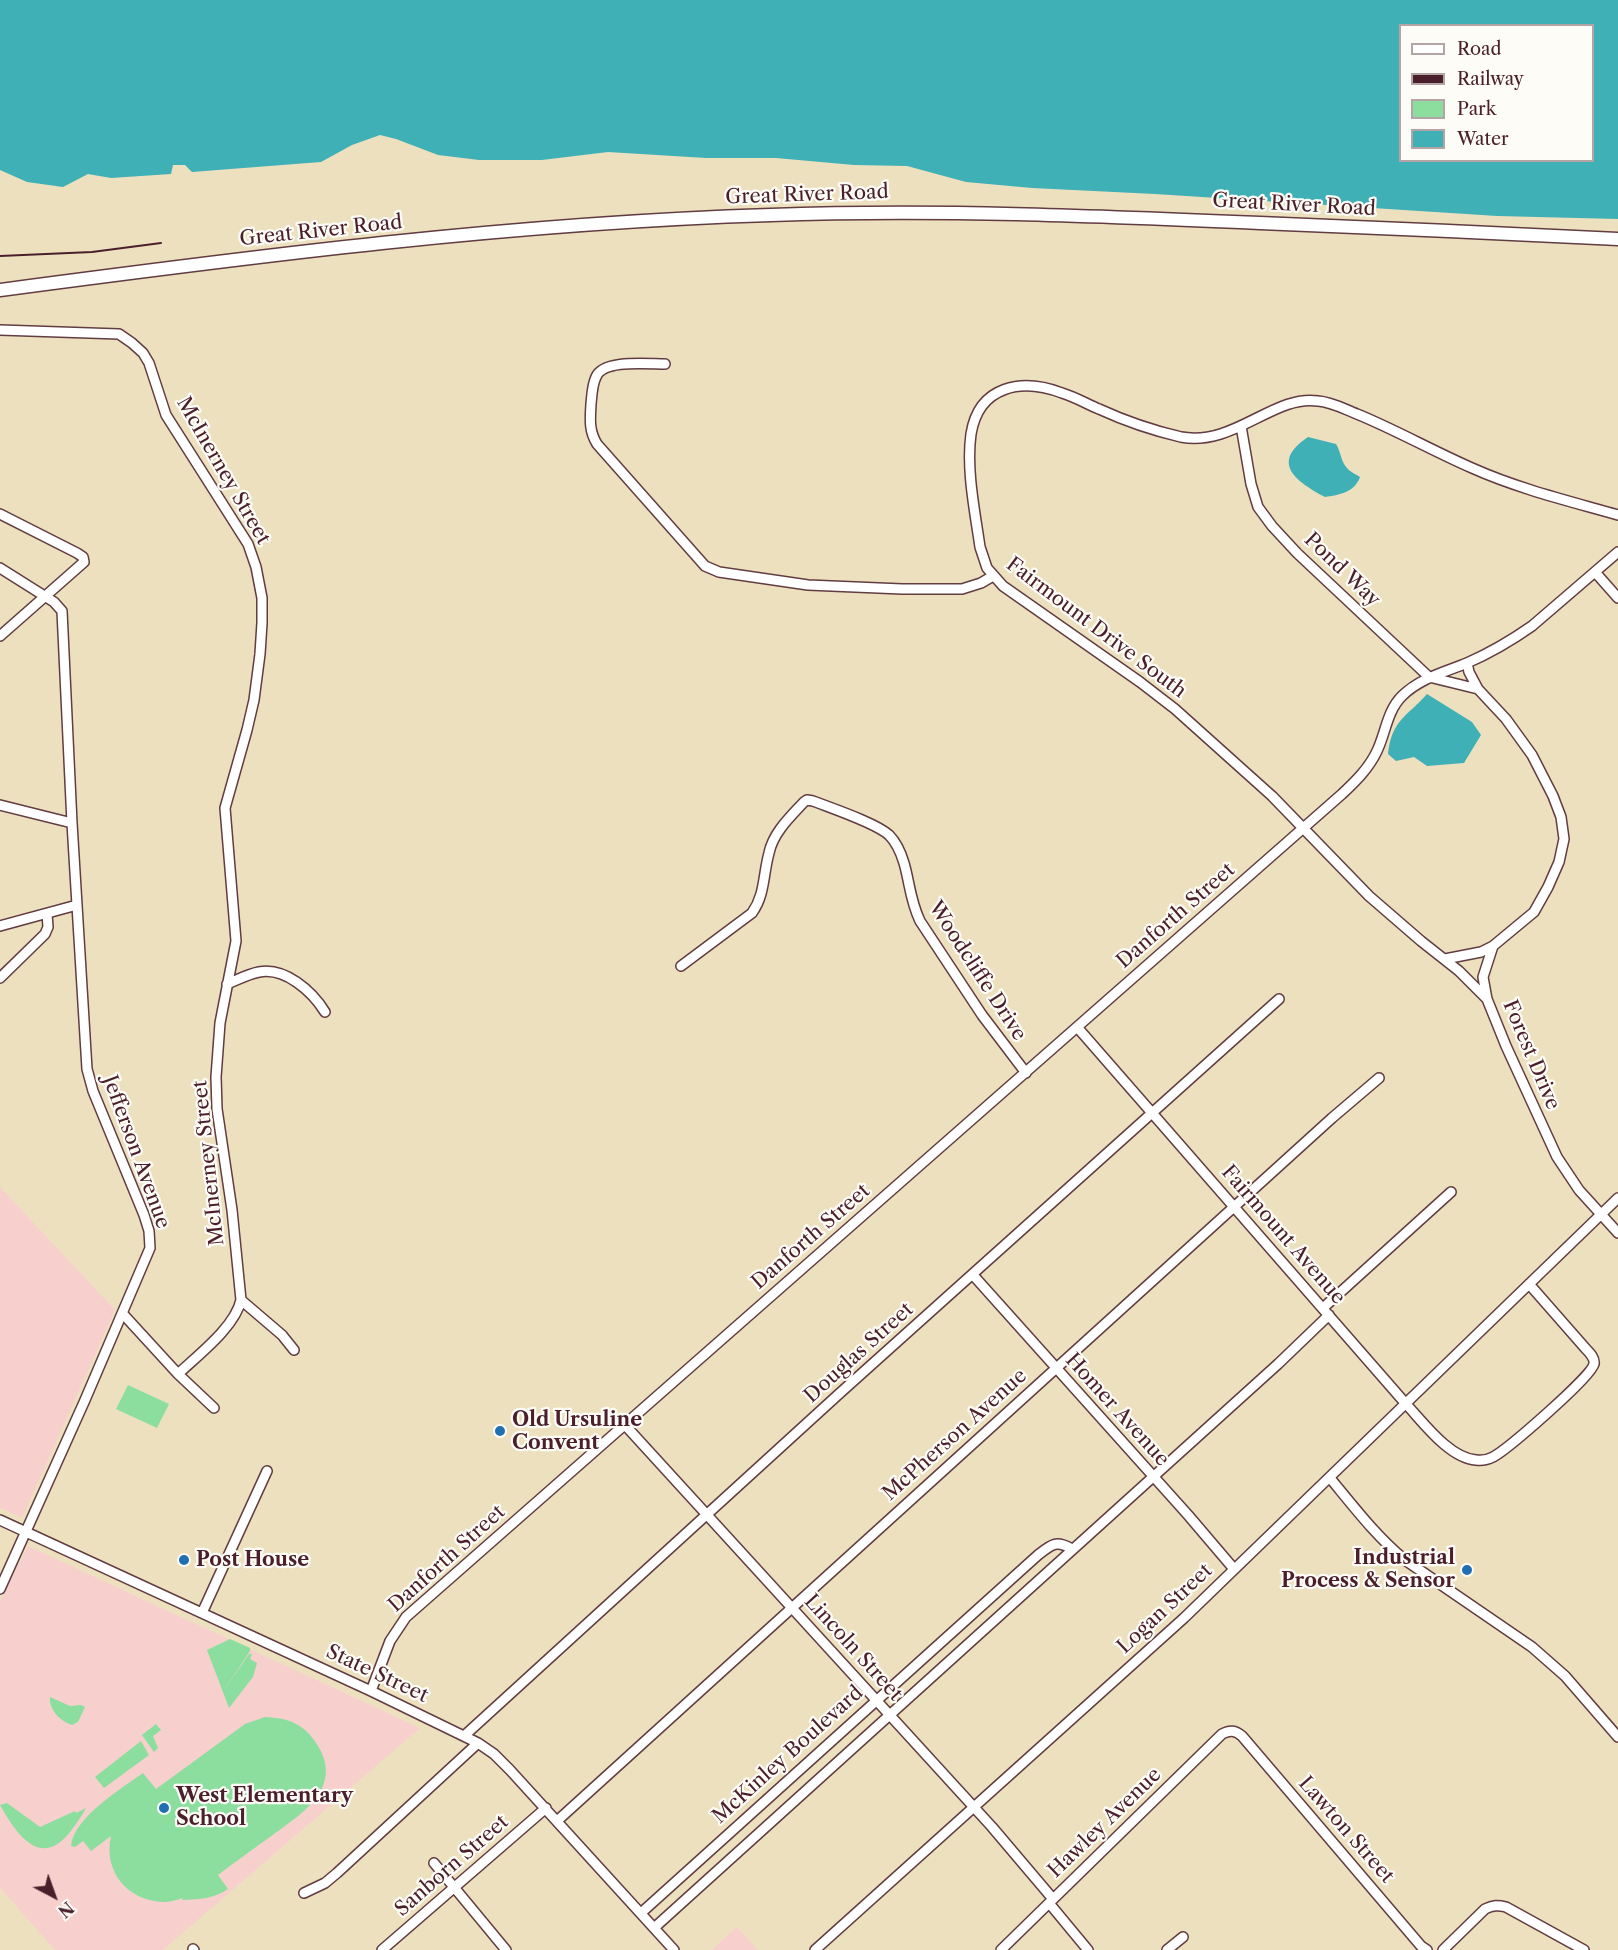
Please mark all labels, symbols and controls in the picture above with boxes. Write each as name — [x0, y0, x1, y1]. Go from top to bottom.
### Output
legend — [1399, 24, 1594, 162]
text: Road — [1457, 38, 1502, 60]
text: Railway — [1457, 68, 1524, 90]
text: Park — [1457, 98, 1496, 120]
text: Water — [1457, 128, 1509, 150]
street label: Great River Road — [725, 180, 889, 210]
street label: Great River Road — [1212, 189, 1376, 221]
street label: Great River Road — [238, 211, 404, 251]
street label: McInerney Street — [171, 393, 275, 549]
street label: Pond Way — [1299, 528, 1385, 612]
street label: Fairmount Drive South — [1001, 553, 1191, 703]
street label: Danforth Street — [1112, 858, 1240, 974]
street label: Woodcliffe Drive — [923, 897, 1031, 1045]
street label: Forest Drive — [1497, 997, 1565, 1113]
street label: Jefferson Avenue — [97, 1072, 175, 1232]
street label: McInerney Street — [188, 1079, 230, 1247]
street label: Fairmount Avenue — [1216, 1161, 1350, 1309]
street label: Danforth Street — [747, 1179, 875, 1295]
street label: Douglas Street — [799, 1298, 919, 1408]
street label: Homer Avenue — [1060, 1349, 1174, 1471]
street label: McPherson Avenue — [878, 1364, 1032, 1506]
place label: Old Ursuline Convent — [512, 1408, 642, 1455]
marker: Old Ursuline Convent — [493, 1424, 507, 1438]
street label: Danforth Street — [384, 1500, 510, 1618]
place label: Industrial Process & Sensor — [1281, 1546, 1455, 1593]
place label: Post House — [196, 1548, 309, 1572]
marker: Post House — [177, 1553, 191, 1567]
street label: Logan Street — [1113, 1559, 1217, 1659]
marker: Industrial Process & Sensor — [1460, 1563, 1474, 1577]
street label: Lincoln Street — [799, 1590, 907, 1706]
street label: State Street — [322, 1640, 432, 1708]
street label: McKinley Boulevard — [708, 1681, 868, 1829]
street label: Hawley Avenue — [1044, 1763, 1166, 1883]
street label: Lawton Street — [1293, 1772, 1399, 1888]
place label: West Elementary School — [176, 1784, 353, 1831]
marker: West Elementary School — [157, 1801, 171, 1815]
street label: Sanborn Street — [390, 1810, 514, 1922]
north arrow — [24, 1866, 84, 1926]
text: N — [54, 1897, 78, 1922]

